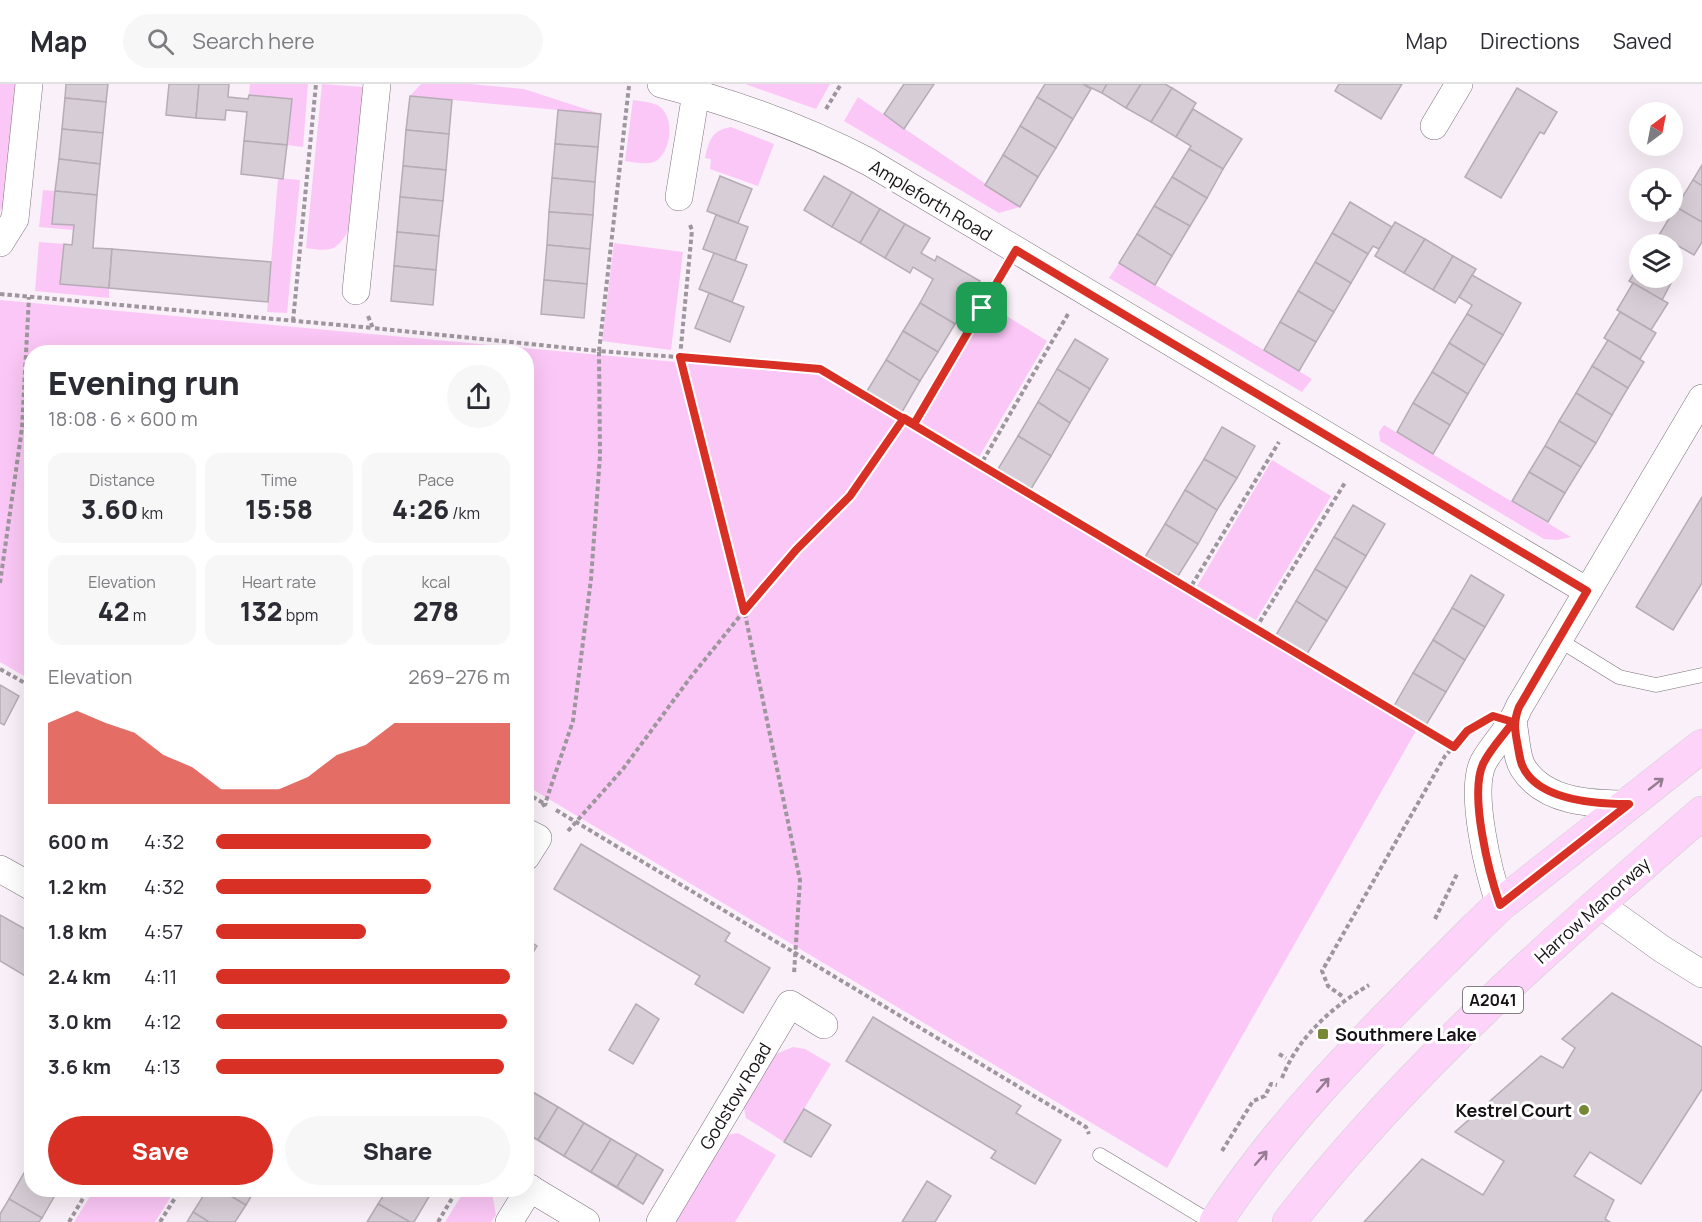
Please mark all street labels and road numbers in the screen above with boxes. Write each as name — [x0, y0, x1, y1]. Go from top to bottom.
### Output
street label: Ampleforth Road — [865, 154, 997, 246]
street label: Harrow Manorway — [1529, 851, 1655, 968]
road number: A2041 — [1463, 987, 1523, 1013]
street label: Godstow Road — [694, 1038, 776, 1154]

